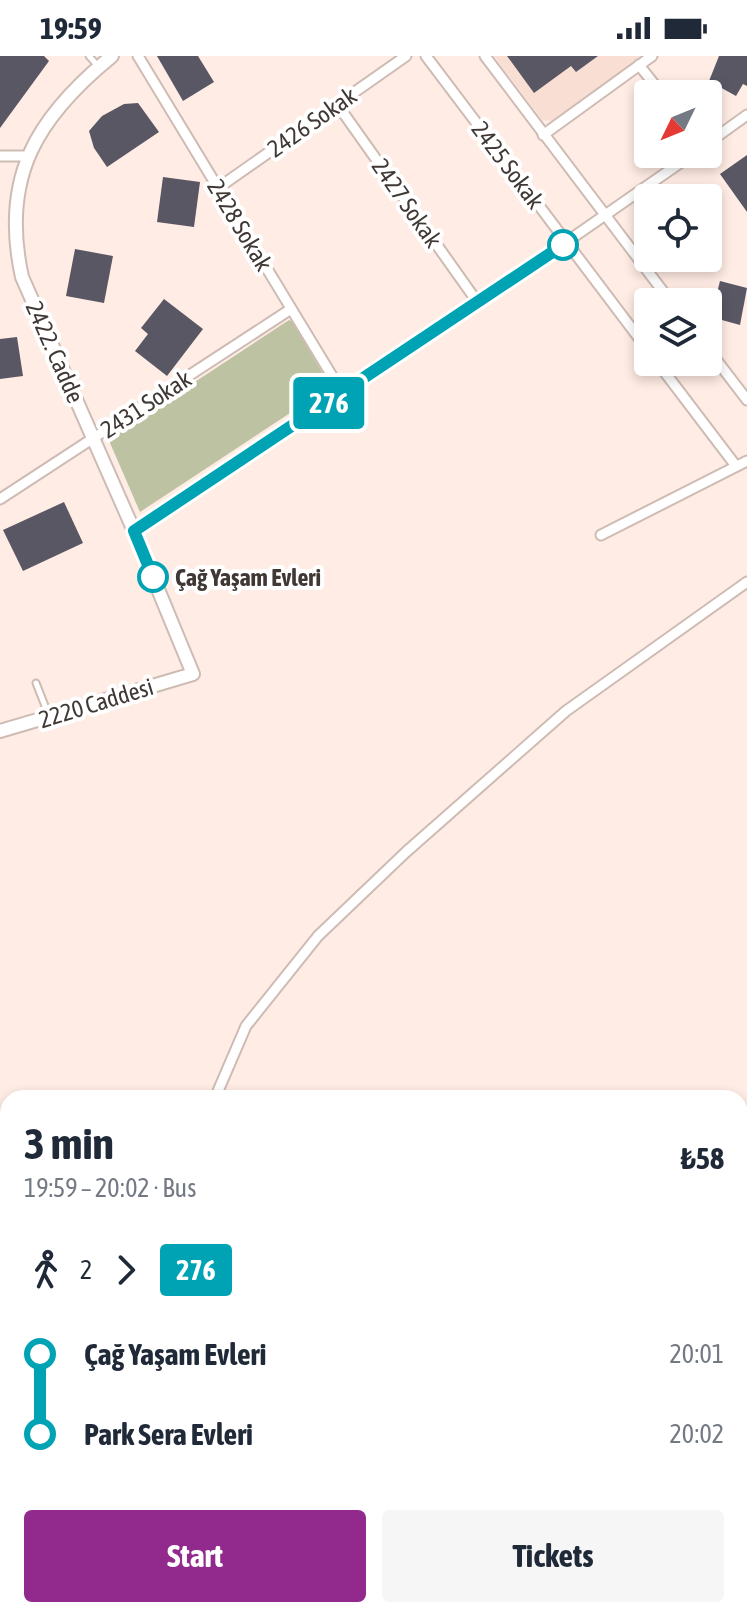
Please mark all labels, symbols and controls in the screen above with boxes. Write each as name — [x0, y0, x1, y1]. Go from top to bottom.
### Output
text: 19:59 — [40, 11, 102, 45]
north arrow — [634, 80, 722, 168]
map controls — [634, 80, 722, 376]
street label: 2426 Sokak — [262, 81, 362, 162]
street label: 2425 Sokak — [467, 116, 550, 214]
street label: 2427 Sokak — [367, 153, 448, 253]
street label: 2428 Sokak — [202, 174, 278, 276]
button: locate — [634, 184, 722, 272]
unlabelled marker — [548, 230, 578, 260]
button: layers — [634, 288, 722, 376]
street label: 2422. Cadde — [21, 297, 89, 407]
street label: 2431 Sokak — [96, 365, 197, 443]
line badge: 276 — [283, 377, 375, 429]
text: 276 — [309, 387, 349, 419]
marker: Çağ Yaşam Evleri — [138, 562, 168, 592]
place label: Çağ Yaşam Evleri — [175, 564, 321, 591]
street label: 2220 Caddesi — [36, 673, 156, 733]
text: 3 min — [24, 1118, 114, 1168]
text: ₺58 — [681, 1141, 724, 1175]
text: 19:59 – 20:02 · Bus — [24, 1173, 196, 1203]
icon: walk — [24, 1248, 68, 1292]
icon: forward — [104, 1248, 148, 1292]
text: 276 — [176, 1254, 216, 1286]
text: 2 — [80, 1255, 92, 1285]
text: Çağ Yaşam Evleri — [84, 1337, 266, 1371]
text: 20:01 — [669, 1339, 724, 1369]
text: Park Sera Evleri — [84, 1417, 253, 1451]
text: 20:02 — [669, 1419, 724, 1449]
button: Start — [24, 1510, 366, 1602]
button: Tickets — [382, 1510, 724, 1602]

